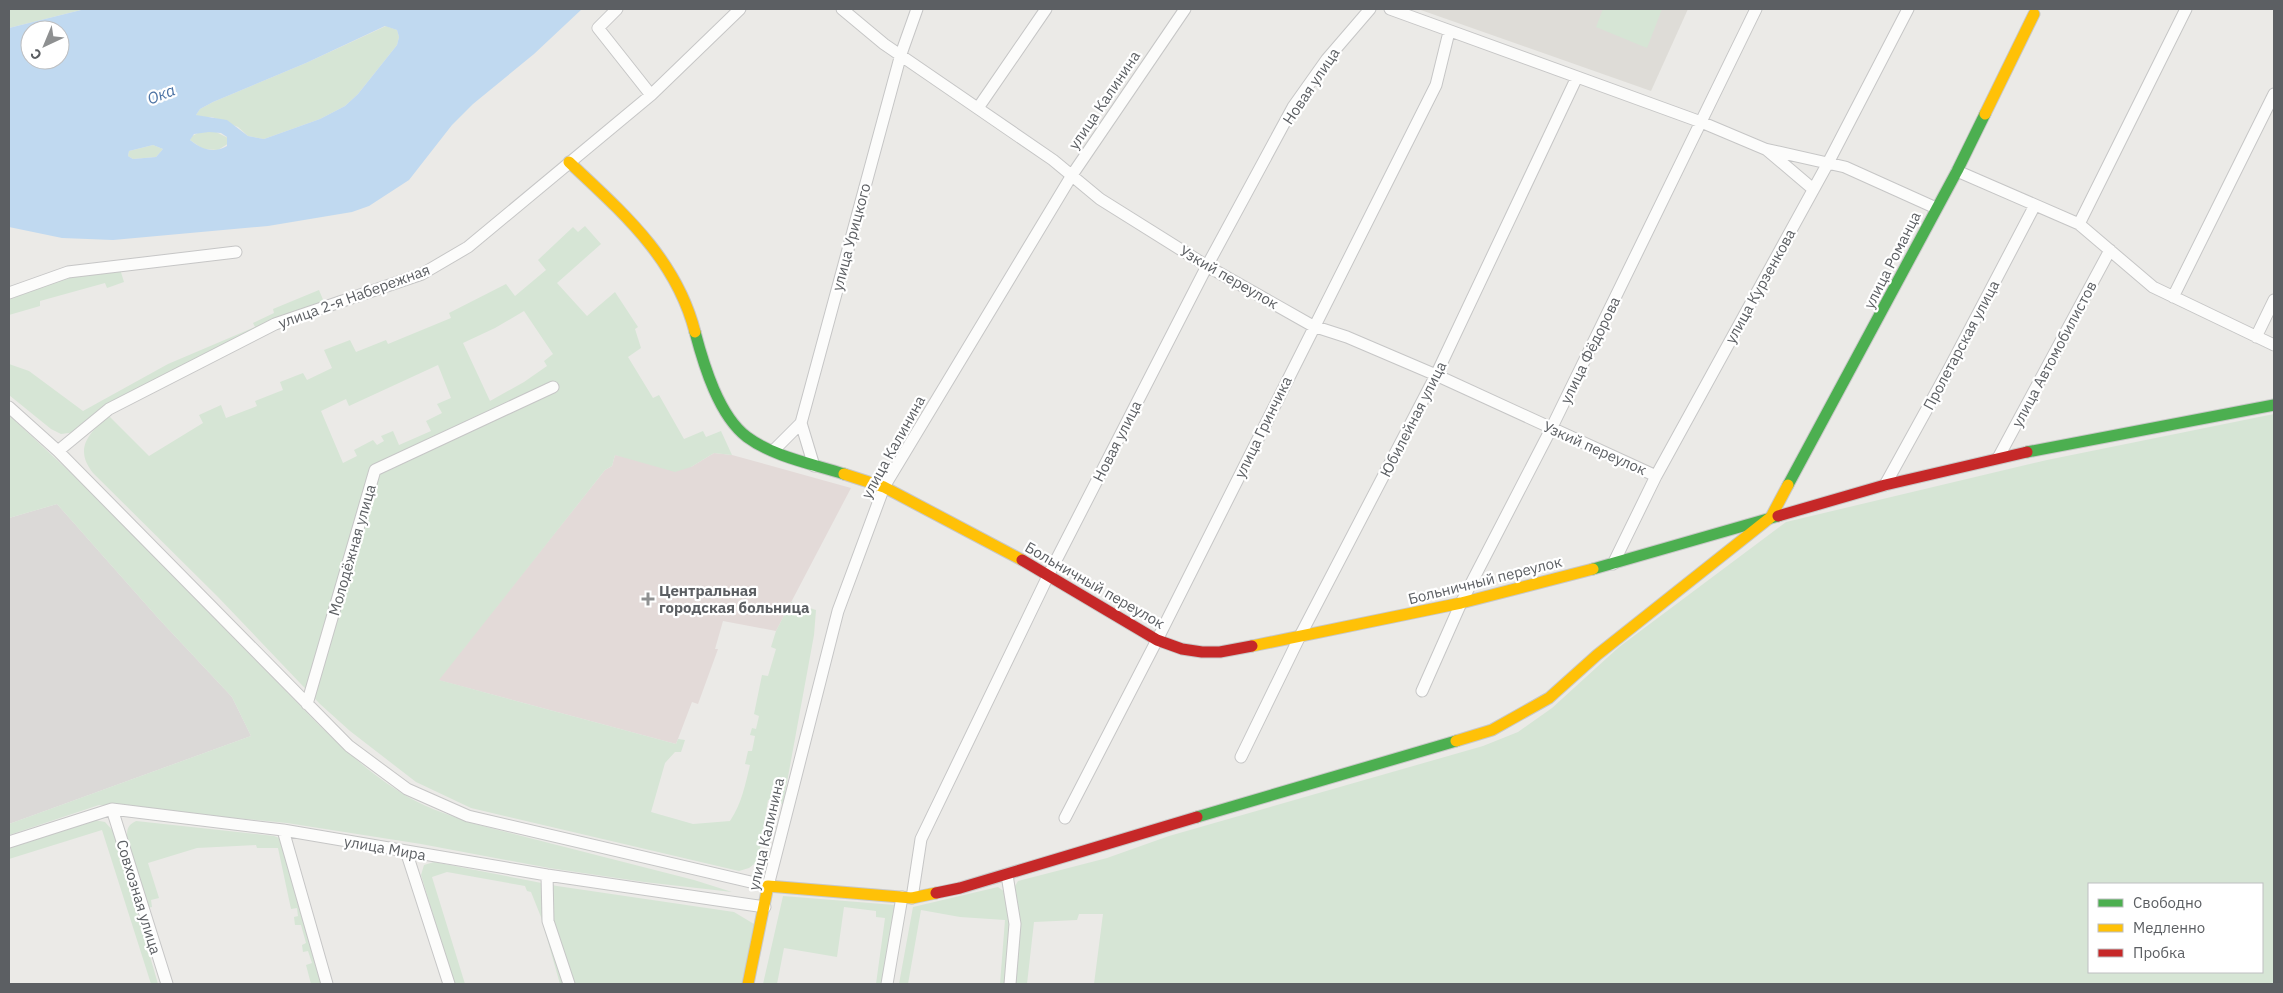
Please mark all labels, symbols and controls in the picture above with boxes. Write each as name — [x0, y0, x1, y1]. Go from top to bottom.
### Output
north arrow — [20, 20, 70, 70]
street label: Новая улица — [1278, 44, 1344, 128]
text: С — [26, 45, 46, 64]
street label: улица Калинина — [1064, 47, 1144, 153]
water label: Ока — [144, 80, 178, 108]
street label: улица Урицкого — [827, 181, 875, 293]
street label: улица Романца — [1859, 208, 1925, 312]
street label: улица Курзенкова — [1721, 225, 1799, 347]
street label: Узкий переулок — [1176, 241, 1282, 313]
street label: улица 2-я Набережная — [276, 260, 432, 332]
street label: Пролетарская улица — [1919, 277, 2003, 413]
street label: улица Автомобилистов — [2007, 278, 2101, 430]
street label: улица Фёдорова — [1556, 293, 1624, 407]
street label: Юбилейная улица — [1376, 358, 1450, 480]
street label: улица Гринчика — [1230, 373, 1296, 481]
street label: улица Калинина — [857, 392, 929, 502]
street label: Новая улица — [1088, 397, 1146, 485]
street label: Узкий переулок — [1540, 417, 1650, 479]
street label: Молодёжная улица — [324, 482, 380, 618]
street label: Больничный переулок — [1022, 537, 1168, 633]
street label: Больничный переулок — [1406, 552, 1564, 608]
place label: Центральная городская больница — [659, 581, 810, 617]
marker: Центральная городская больница — [641, 592, 655, 606]
street label: улица Калинина — [744, 776, 788, 892]
street label: улица Мира — [343, 831, 427, 865]
street label: Совхозная улица — [113, 837, 165, 957]
legend — [2088, 883, 2263, 973]
text: Свободно — [2133, 893, 2202, 912]
text: Медленно — [2133, 918, 2205, 937]
text: Пробка — [2133, 943, 2185, 962]

